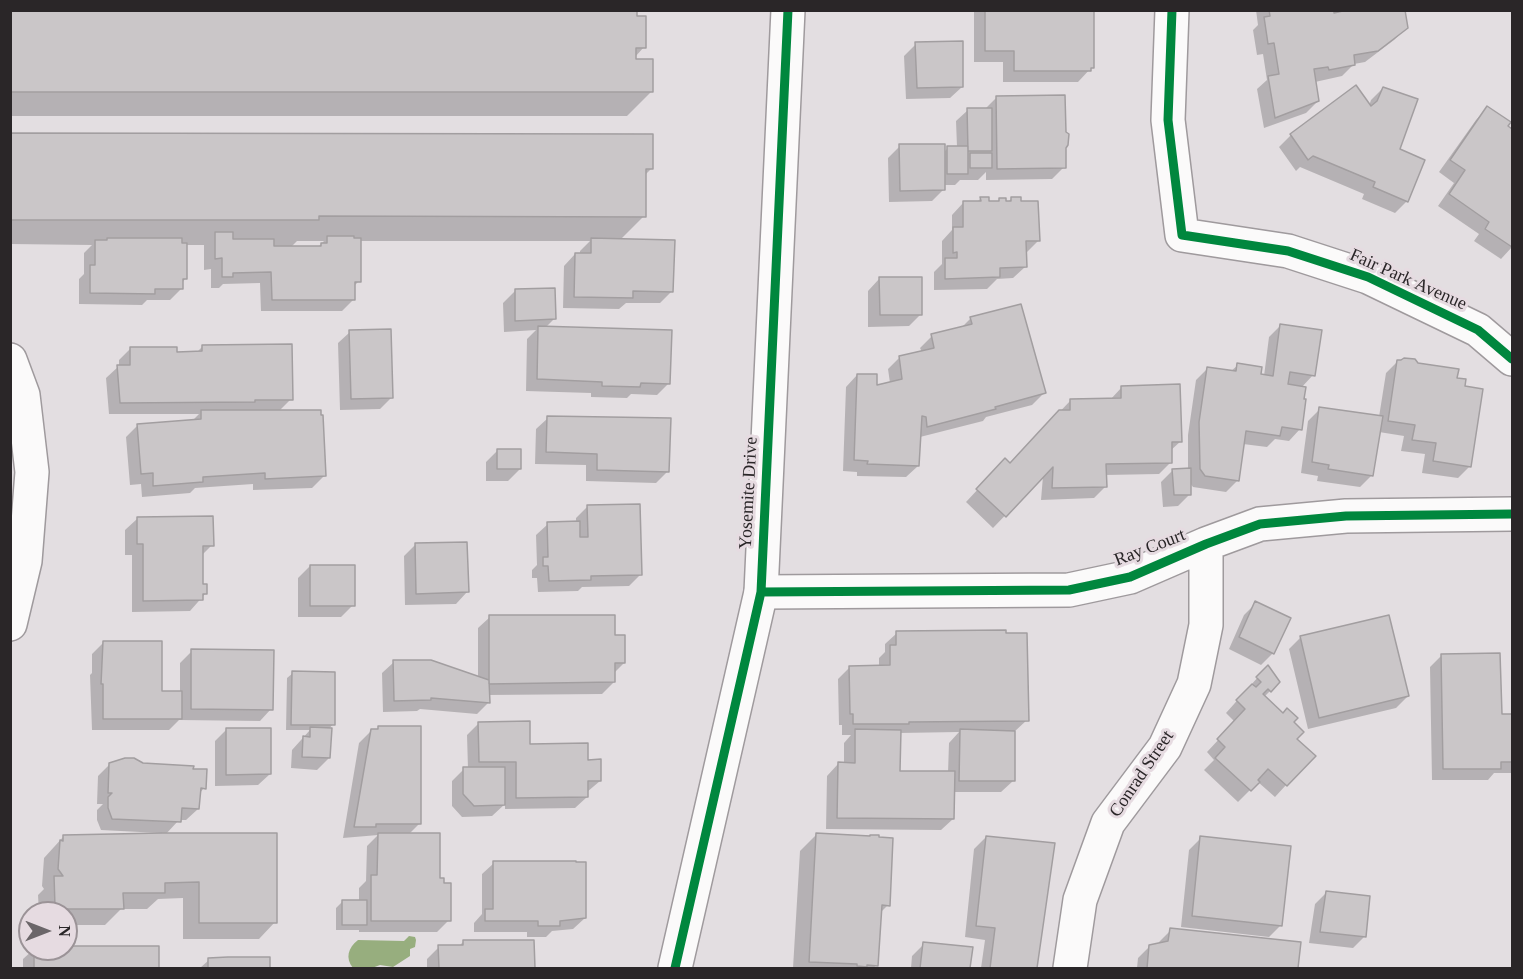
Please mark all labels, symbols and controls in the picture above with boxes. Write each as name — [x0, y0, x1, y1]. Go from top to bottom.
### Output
street label: Fair Park Avenue — [1346, 245, 1470, 315]
street label: Yosemite Drive — [735, 436, 763, 550]
street label: Ray Court — [1111, 525, 1189, 571]
street label: Conrad Street — [1105, 727, 1179, 821]
north arrow — [18, 901, 78, 961]
text: N — [56, 925, 73, 937]

